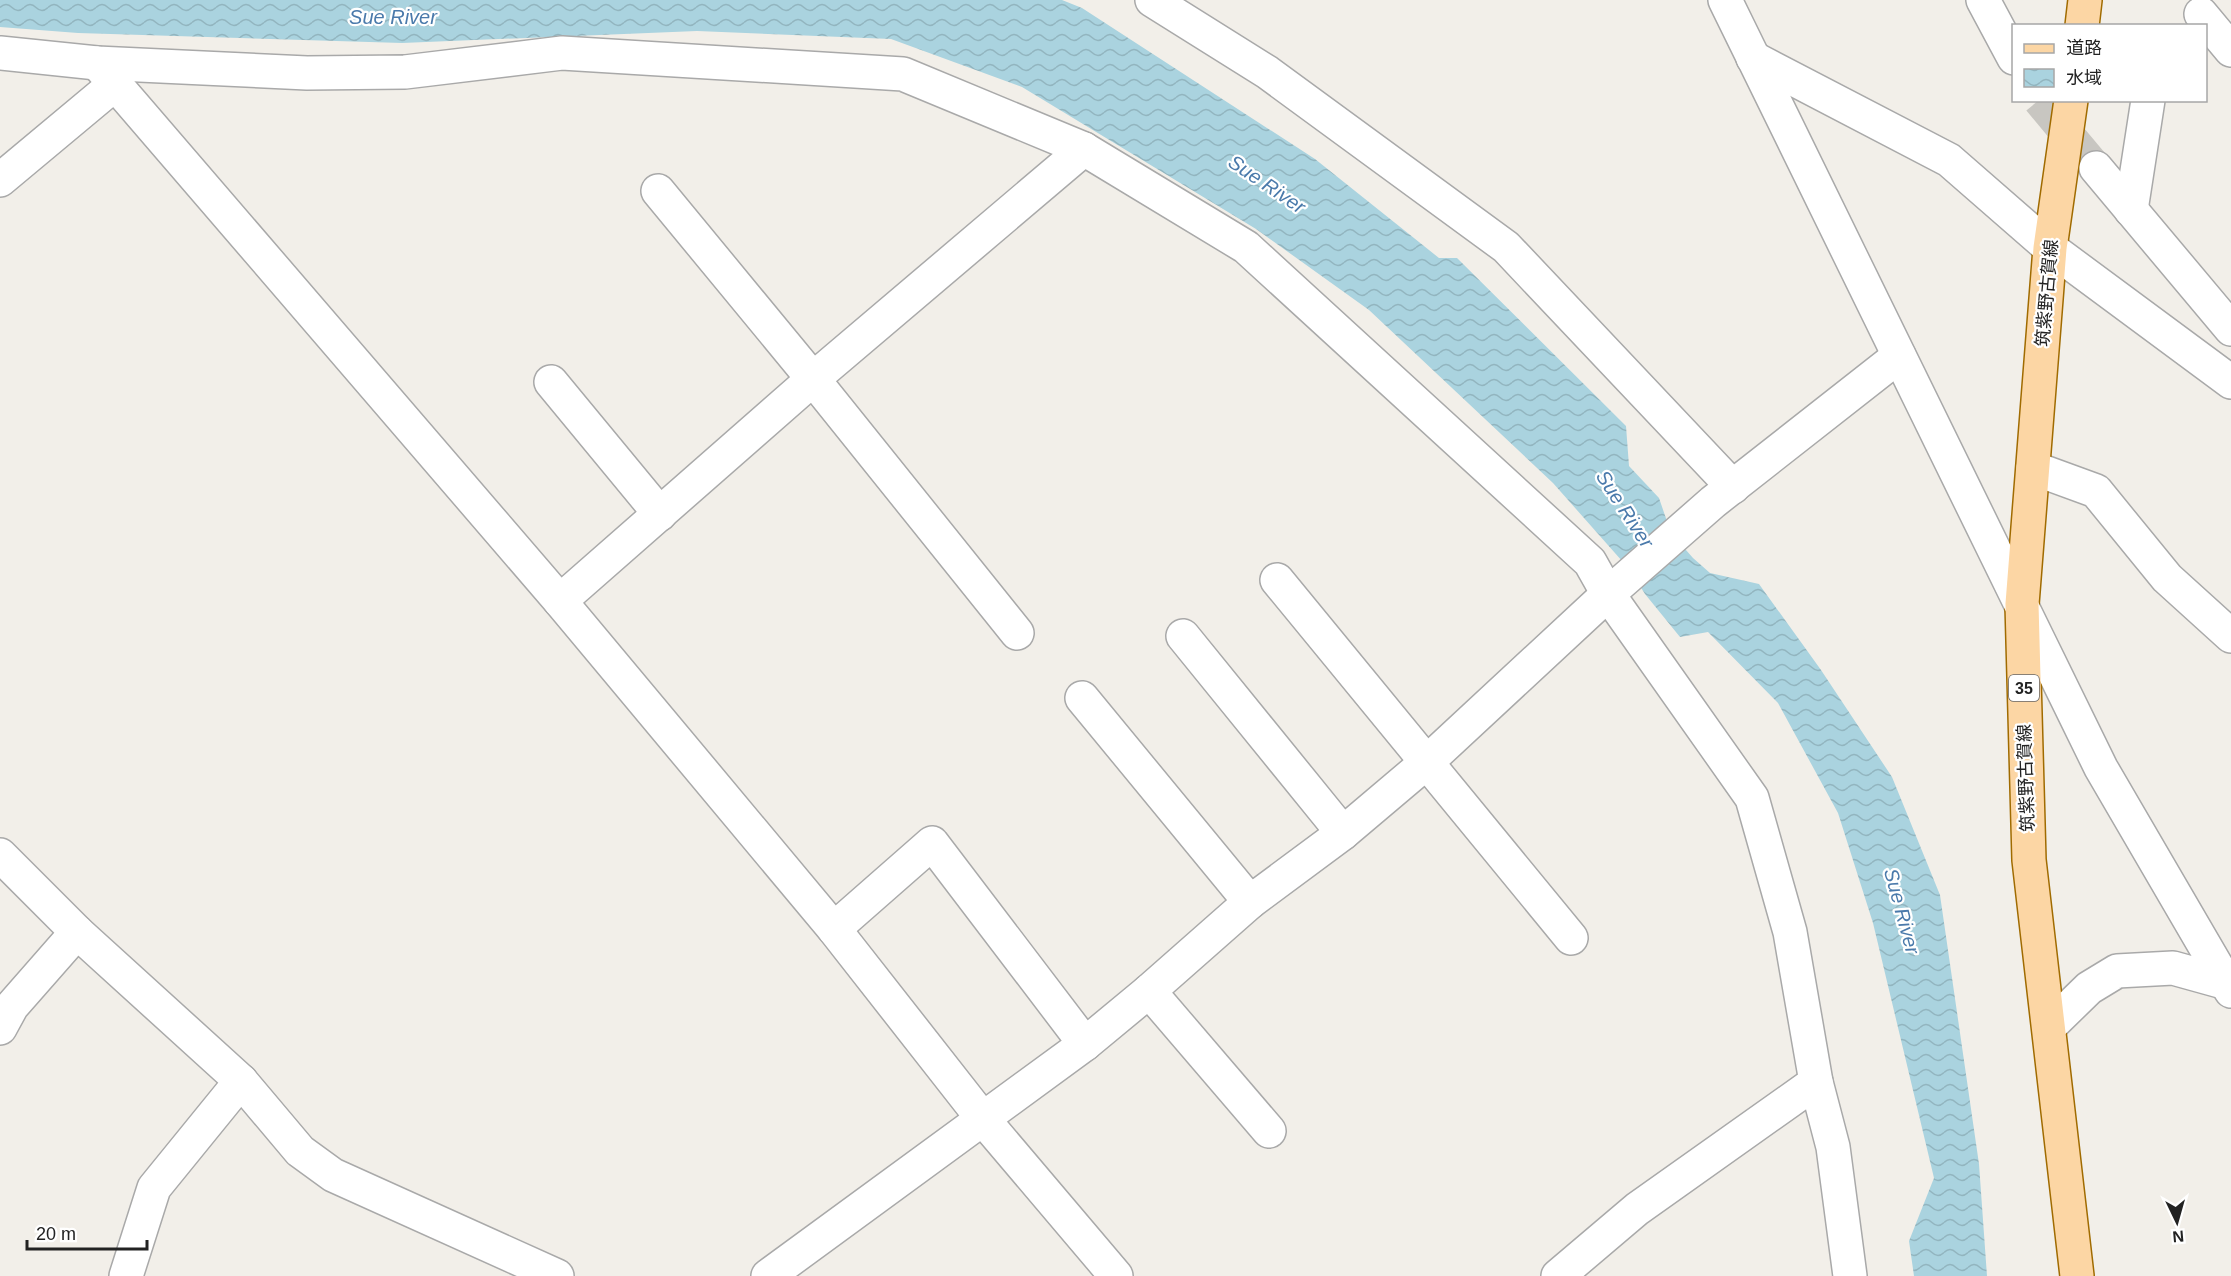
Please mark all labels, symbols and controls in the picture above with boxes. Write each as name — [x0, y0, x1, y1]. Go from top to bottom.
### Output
water label: Sue River — [349, 6, 438, 28]
legend — [2012, 24, 2207, 102]
text: 道路 — [2066, 38, 2102, 58]
text: 水域 — [2066, 68, 2102, 88]
water label: Sue River — [1224, 150, 1311, 218]
street label: 筑紫野古賀線 — [2032, 238, 2062, 348]
water label: Sue River — [1592, 466, 1659, 553]
road number: 35 — [2009, 675, 2039, 701]
street label: 筑紫野古賀線 — [2014, 724, 2038, 832]
water label: Sue River — [1880, 866, 1924, 958]
north arrow — [2147, 1192, 2207, 1252]
scale bar — [27, 1213, 147, 1251]
text: 20 m — [36, 1224, 76, 1244]
text: N — [2172, 1227, 2185, 1245]

